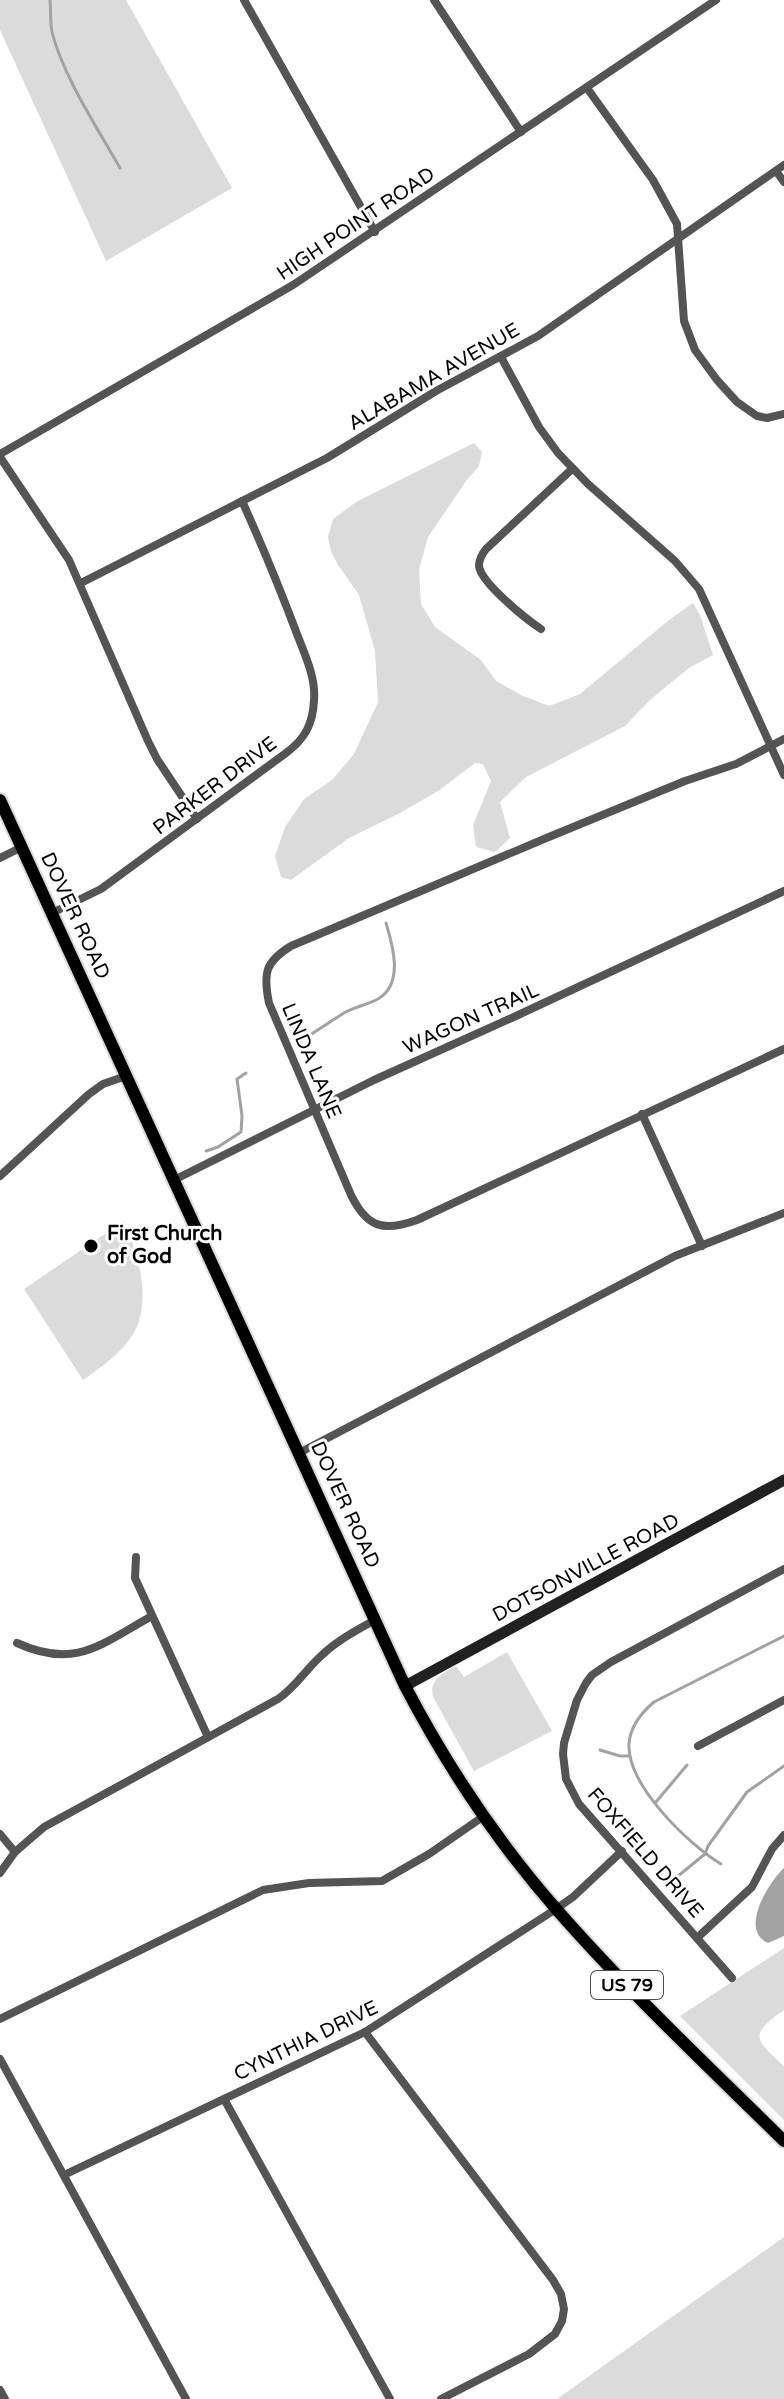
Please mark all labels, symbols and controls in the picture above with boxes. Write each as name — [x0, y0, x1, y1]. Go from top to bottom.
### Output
street label: HIGH POINT ROAD — [273, 162, 439, 286]
street label: ALABAMA AVENUE — [344, 318, 524, 436]
street label: PARKER DRIVE — [148, 732, 282, 840]
street label: DOVER ROAD — [35, 849, 115, 983]
street label: WAGON TRAIL — [399, 978, 543, 1060]
street label: LINDA LANE — [276, 1000, 346, 1122]
place label: First Church of God — [107, 1222, 222, 1269]
marker: First Church of God — [82, 1237, 100, 1255]
street label: DOVER ROAD — [305, 1438, 385, 1572]
street label: DOTSONVILLE ROAD — [488, 1509, 684, 1627]
street label: FOXFIELD DRIVE — [582, 1783, 708, 1923]
road number: US 79 — [591, 1971, 663, 1999]
street label: CYNTHIA DRIVE — [230, 1996, 382, 2086]

